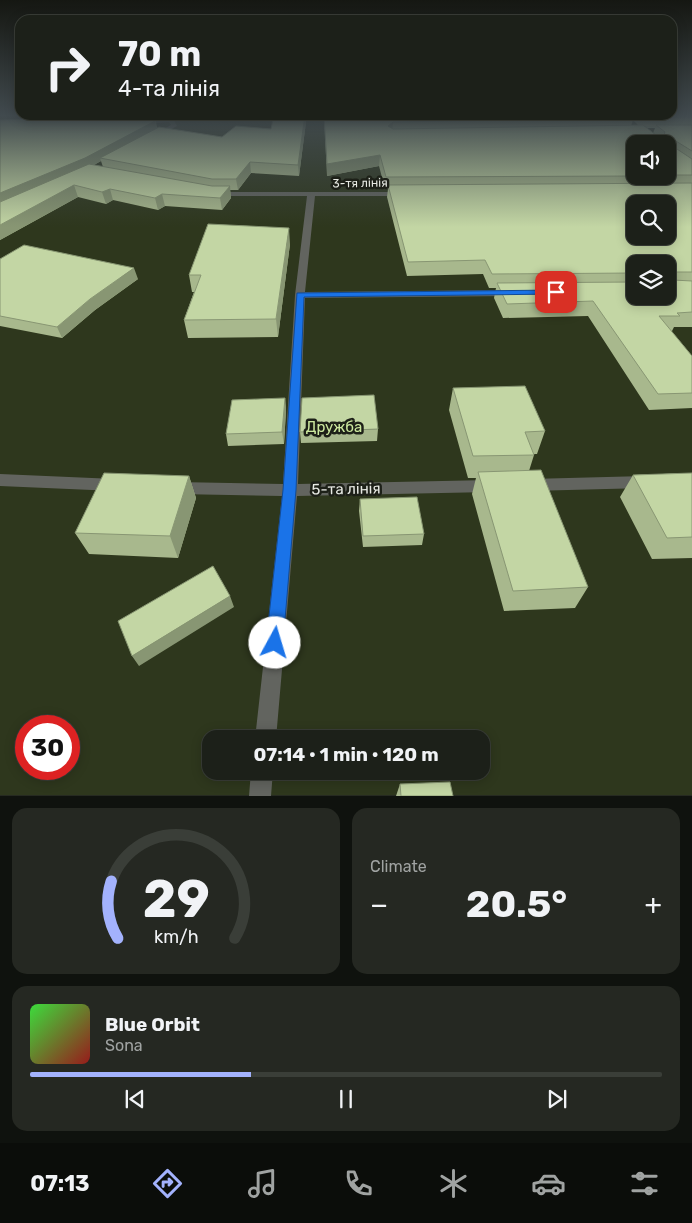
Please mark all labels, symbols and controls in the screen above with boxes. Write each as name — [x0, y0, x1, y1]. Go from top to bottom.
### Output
text: 70 m — [118, 33, 201, 75]
icon: right — [35, 35, 100, 100]
text: 4-та лінія — [118, 75, 220, 102]
map controls — [626, 135, 676, 305]
button: sound — [626, 135, 676, 185]
street label: 3-тя лінія — [332, 176, 388, 190]
button: search — [626, 195, 676, 245]
button: layers — [626, 255, 676, 305]
pin — [535, 271, 577, 313]
icon: arrive — [542, 278, 570, 306]
park label: Дружба — [306, 418, 362, 436]
street label: 5-та лінія — [311, 479, 381, 499]
position arrow — [248, 616, 300, 668]
speed limit sign: 30 — [15, 715, 80, 780]
text: 07:14 · 1 min · 120 m — [253, 743, 439, 766]
text: Climate — [370, 857, 427, 876]
text: 29 — [142, 868, 210, 930]
text: 20.5° — [466, 881, 567, 927]
text: − — [370, 888, 388, 921]
text: + — [645, 888, 662, 921]
text: km/h — [154, 926, 198, 947]
text: Blue Orbit — [105, 1013, 200, 1036]
text: Sona — [105, 1036, 143, 1055]
icon: previous — [121, 1085, 149, 1113]
icon: pause — [332, 1085, 360, 1113]
icon: next — [543, 1085, 571, 1113]
icon: directions — [150, 1166, 185, 1201]
icon: music — [245, 1166, 280, 1201]
icon: phone — [341, 1166, 376, 1201]
icon: climate — [436, 1166, 471, 1201]
icon: car — [531, 1166, 566, 1201]
icon: filters — [627, 1166, 662, 1201]
text: 07:13 — [30, 1170, 90, 1197]

